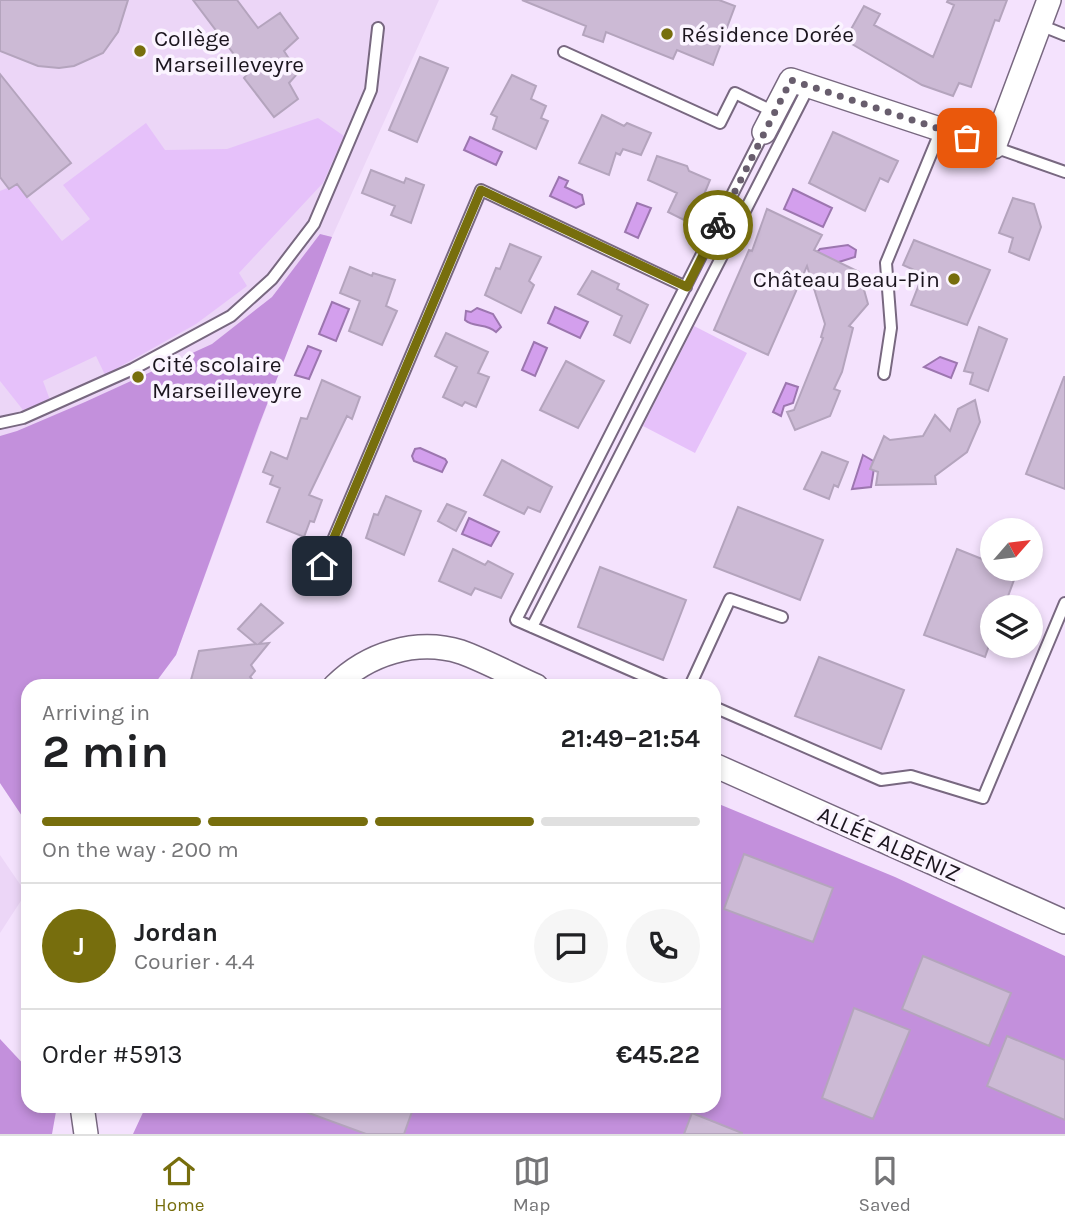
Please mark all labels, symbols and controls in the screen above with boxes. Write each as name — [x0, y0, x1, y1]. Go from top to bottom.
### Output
place label: Résidence Dorée — [681, 21, 854, 48]
place label: Collège Marseilleveyre — [154, 25, 304, 78]
marker: Résidence Dorée — [659, 26, 675, 42]
marker: Collège Marseilleveyre — [132, 43, 148, 59]
pin — [937, 108, 997, 168]
icon: bag — [948, 119, 986, 157]
courier — [683, 190, 753, 260]
icon: bike — [699, 206, 737, 244]
place label: Château Beau-Pin — [753, 266, 940, 293]
marker: Château Beau-Pin — [946, 271, 962, 287]
place label: Cité scolaire Marseilleveyre — [152, 351, 302, 404]
marker: Cité scolaire Marseilleveyre — [130, 369, 146, 385]
north arrow — [980, 518, 1043, 581]
map controls — [980, 518, 1043, 658]
pin — [292, 536, 352, 596]
icon: home — [303, 547, 341, 585]
button: layers — [980, 595, 1043, 658]
text: Arriving in — [42, 699, 150, 726]
text: 21:49–21:54 — [560, 723, 700, 754]
text: 2 min — [42, 725, 169, 779]
street label: ALLÉE ALBENIZ — [814, 801, 964, 887]
text: On the way · 200 m — [42, 836, 239, 863]
button: chat — [534, 909, 608, 983]
button: phone — [626, 909, 700, 983]
text: Jordan — [134, 917, 218, 948]
text: J — [73, 931, 85, 962]
text: Courier · 4.4 — [134, 948, 255, 975]
text: Order #5913 — [42, 1039, 182, 1070]
text: €45.22 — [616, 1039, 700, 1070]
tab: Home — [154, 1152, 205, 1216]
tab: Map — [513, 1152, 551, 1216]
tab: Saved — [859, 1152, 911, 1216]

